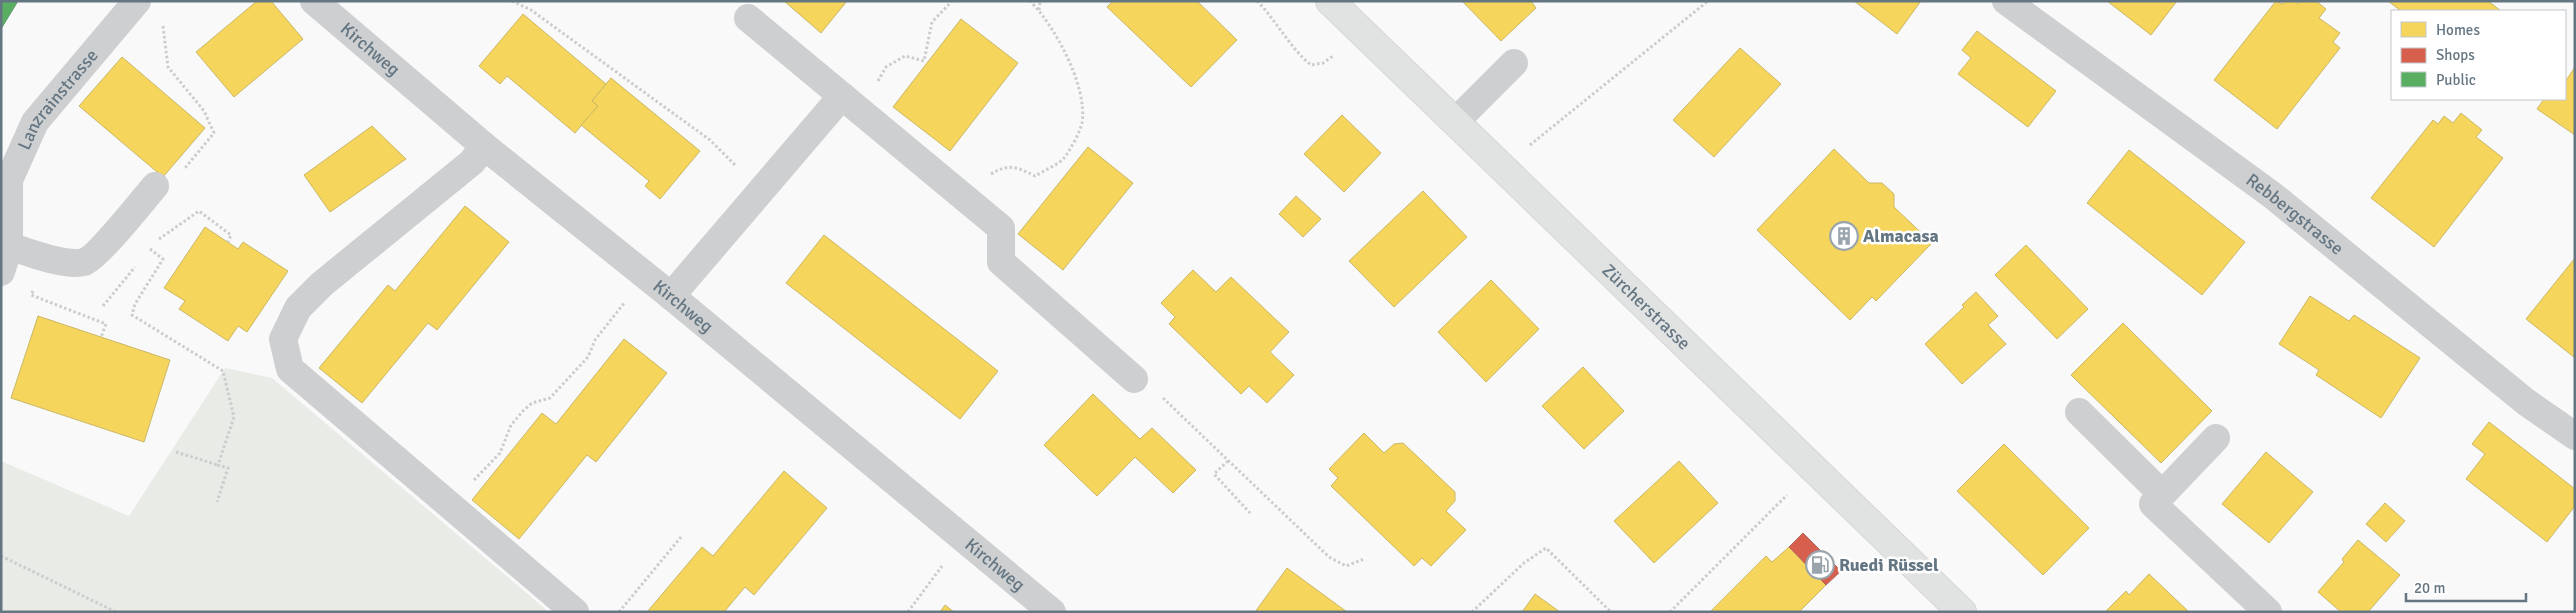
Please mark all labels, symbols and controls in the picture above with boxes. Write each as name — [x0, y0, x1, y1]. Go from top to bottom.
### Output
legend — [2391, 10, 2566, 100]
street label: Kirchweg — [336, 18, 405, 81]
text: Homes — [2436, 21, 2480, 39]
street label: Lanzrainstrasse — [13, 45, 103, 153]
text: Shops — [2436, 46, 2475, 64]
text: Public — [2436, 71, 2476, 89]
street label: Rebbergstrasse — [2242, 169, 2348, 260]
building icon: Almacasa — [1829, 221, 1859, 251]
place label: Almacasa — [1863, 225, 1939, 247]
street label: Zürcherstrasse — [1598, 259, 1695, 354]
street label: Kirchweg — [649, 275, 718, 337]
street label: Kirchweg — [960, 533, 1029, 596]
fuel station icon: Ruedi Rüssel — [1805, 550, 1835, 580]
place label: Ruedi Rüssel — [1839, 554, 1939, 576]
scale bar — [2406, 570, 2526, 602]
text: 20 m — [2414, 579, 2445, 597]

